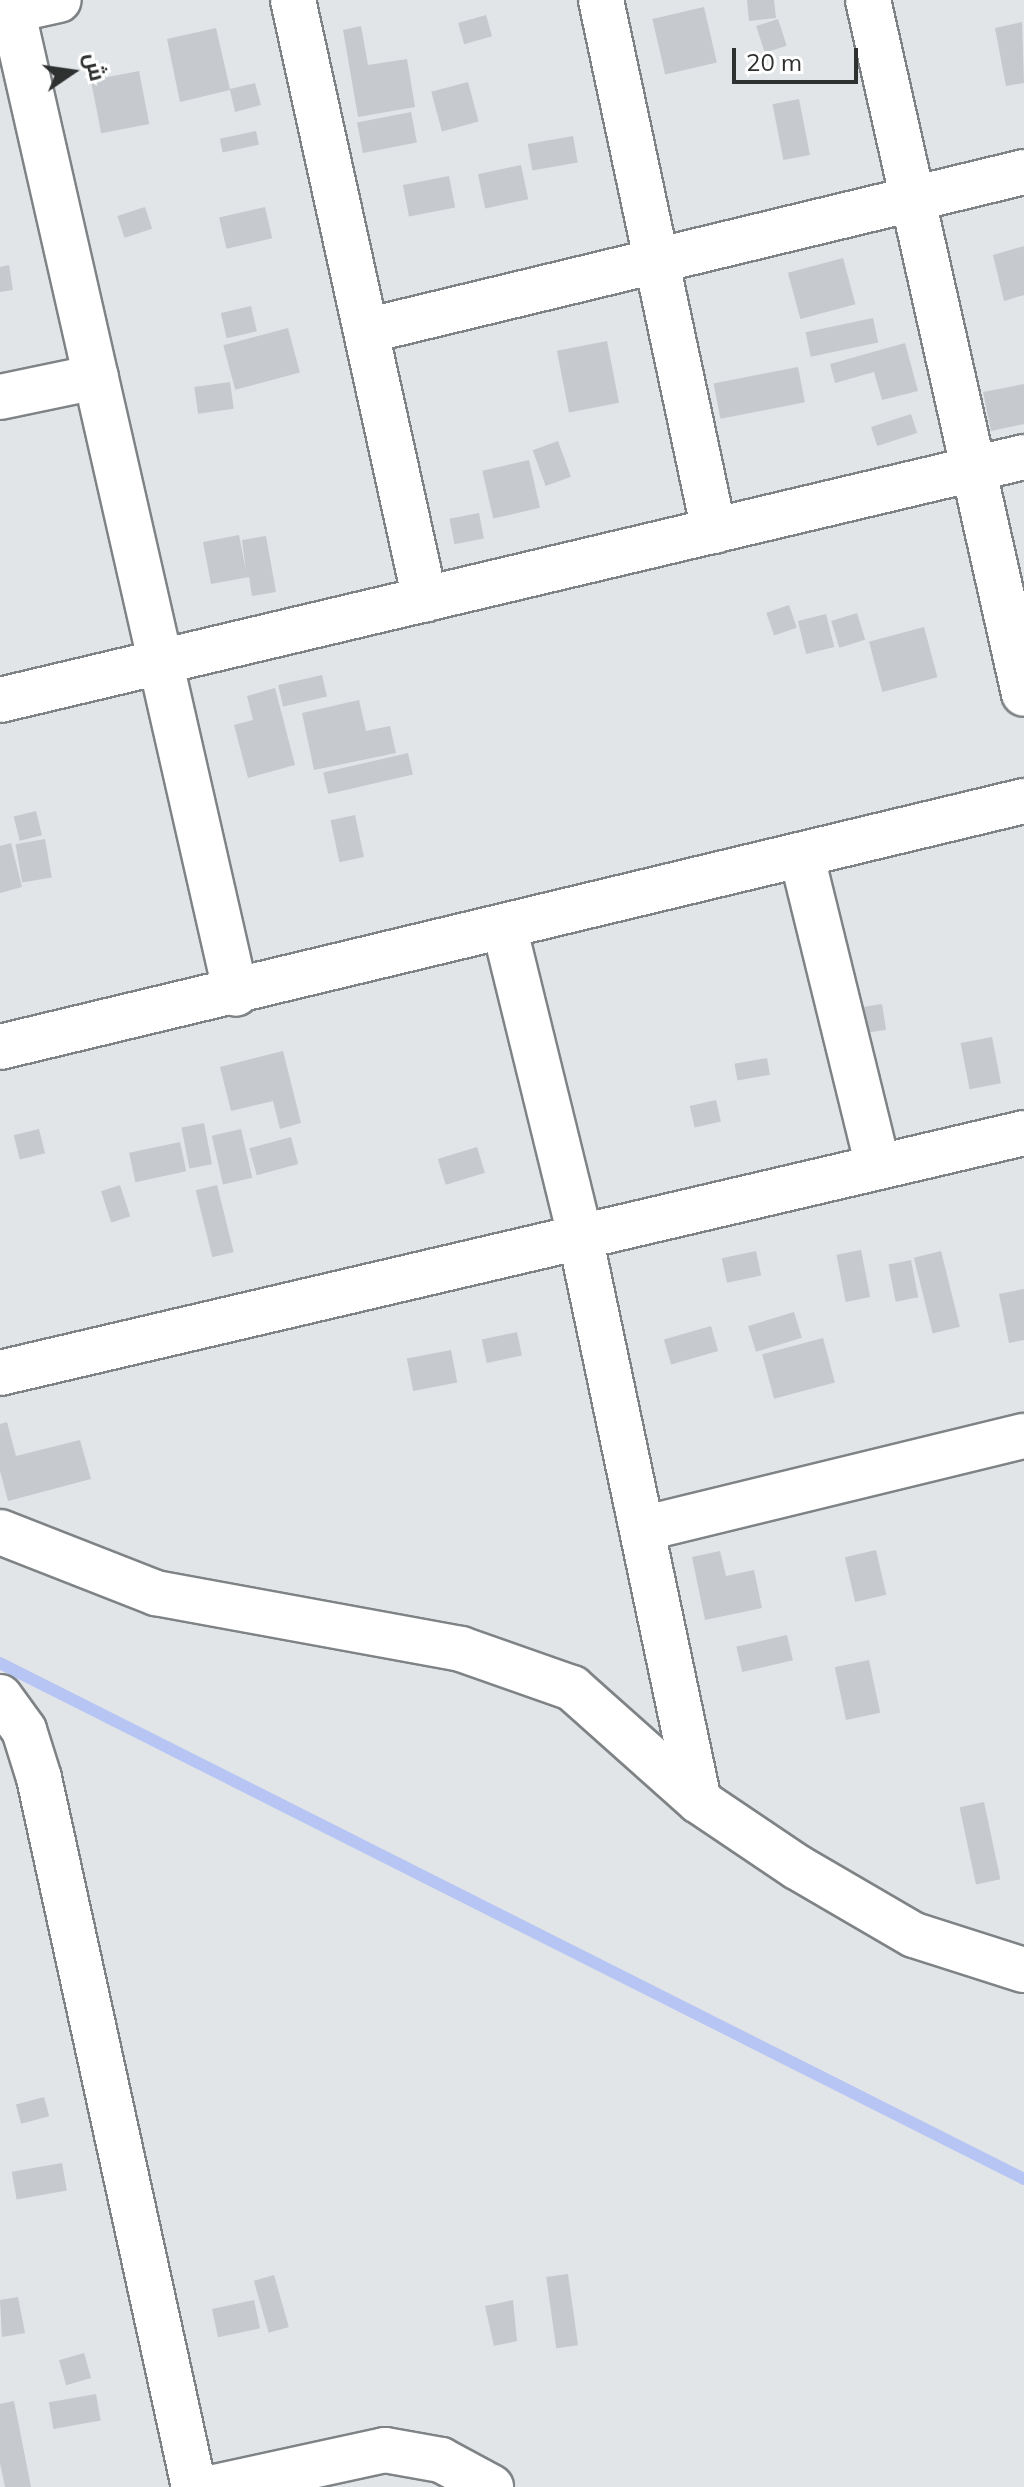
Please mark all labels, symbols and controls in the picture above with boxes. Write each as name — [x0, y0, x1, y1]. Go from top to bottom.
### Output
north arrow — [32, 32, 112, 112]
scale bar — [736, 32, 862, 82]
text: 20 m — [746, 47, 802, 77]
text: ش — [79, 50, 112, 83]

